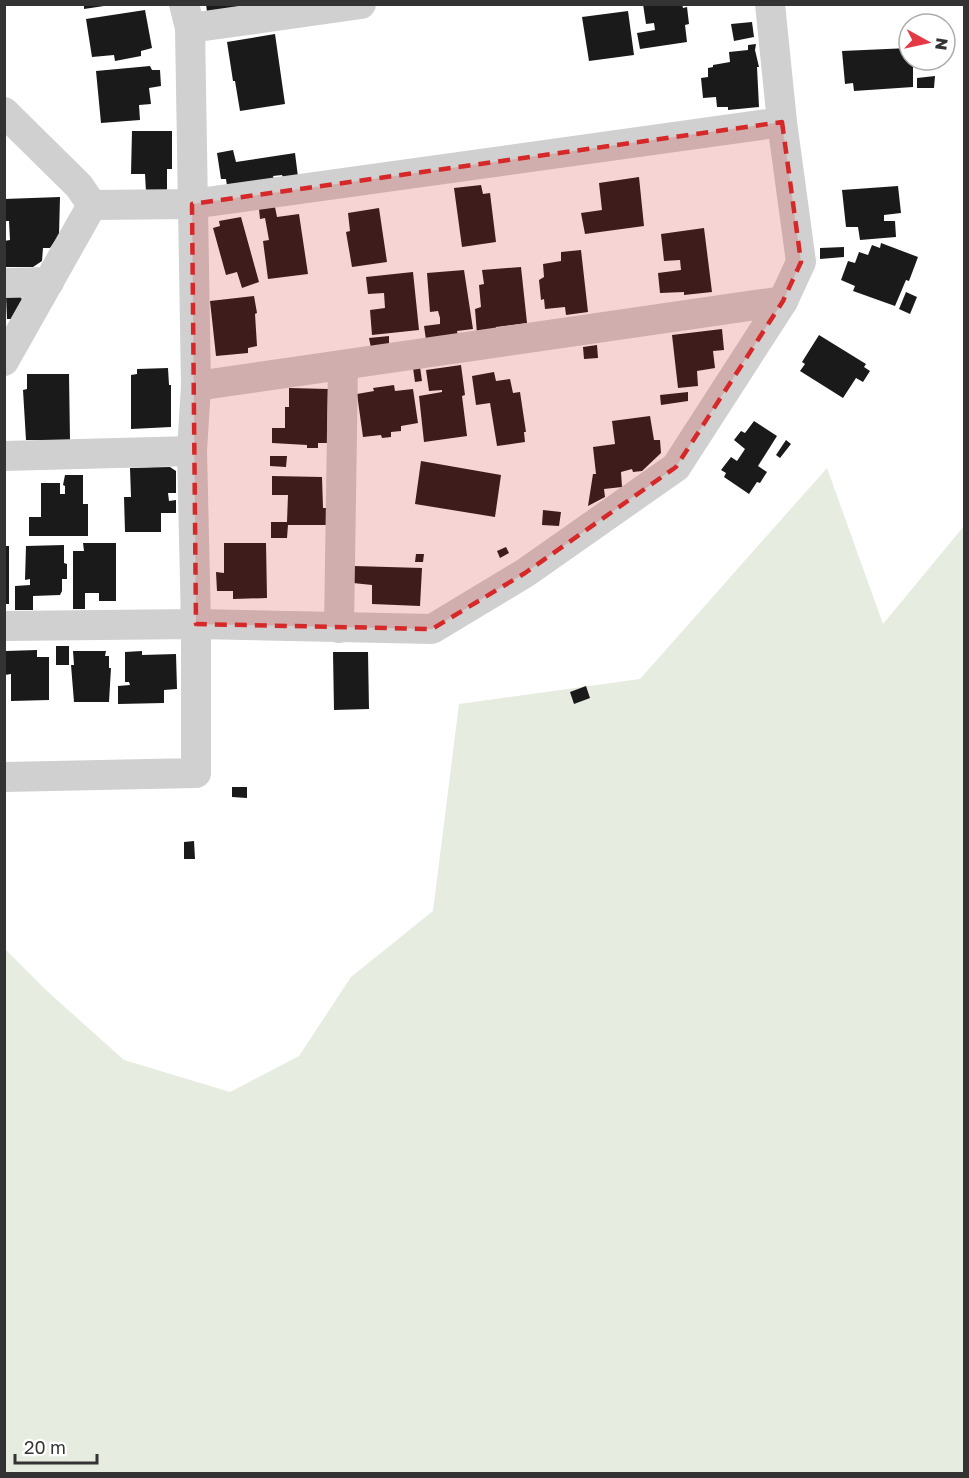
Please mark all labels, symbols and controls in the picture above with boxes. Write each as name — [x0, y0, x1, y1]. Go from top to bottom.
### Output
north arrow — [897, 12, 957, 72]
text: N — [931, 37, 953, 52]
scale bar — [15, 1427, 98, 1465]
text: 20 m — [24, 1436, 66, 1458]

